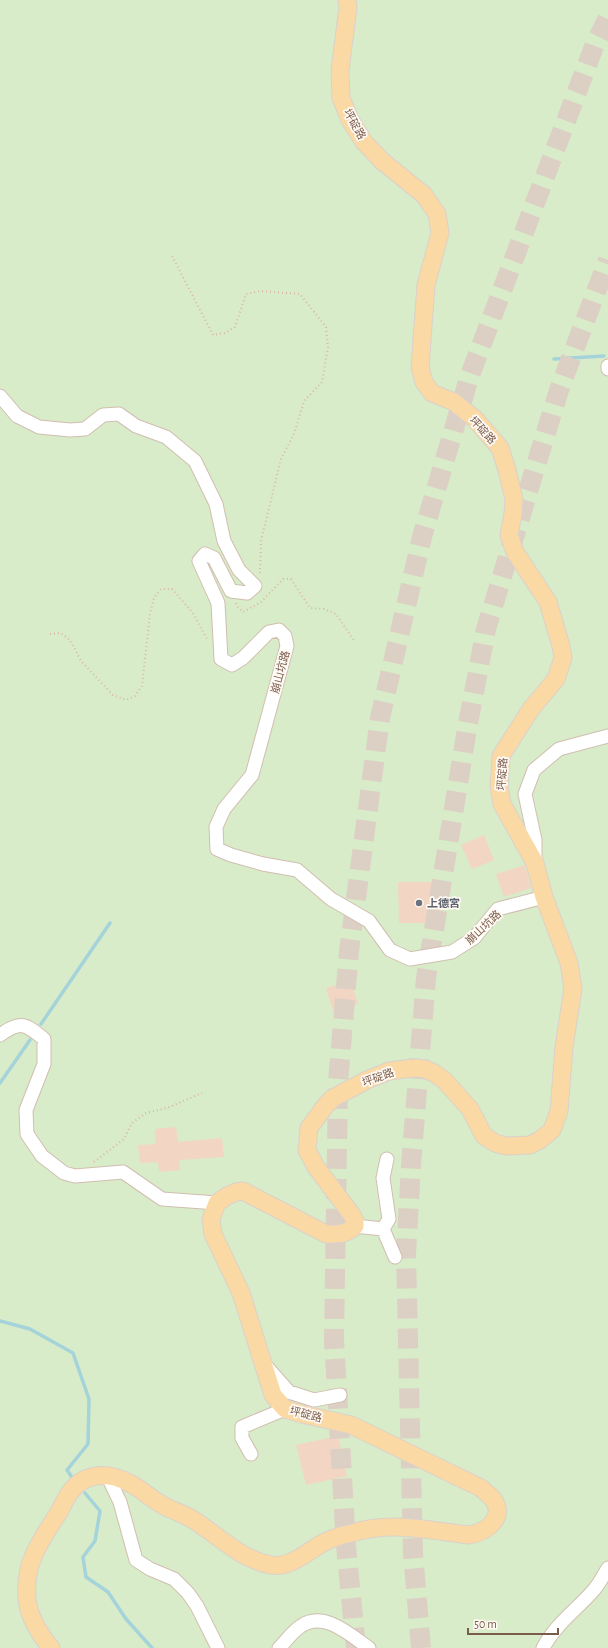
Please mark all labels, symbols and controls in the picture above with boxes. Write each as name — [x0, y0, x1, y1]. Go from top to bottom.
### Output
street label: 坪碇路 — [342, 107, 368, 141]
street label: 坪碇路 — [467, 414, 499, 446]
street label: 崩山坑路 — [269, 649, 291, 695]
street label: 坪碇路 — [495, 757, 509, 791]
place label: 上德宮 — [427, 897, 460, 909]
marker: 上德宮 — [414, 898, 424, 908]
street label: 崩山坑路 — [463, 908, 503, 946]
street label: 坪碇路 — [360, 1066, 396, 1088]
street label: 坪碇路 — [289, 1404, 323, 1424]
scale bar — [468, 1610, 558, 1636]
text: 50 m — [474, 1618, 497, 1630]

